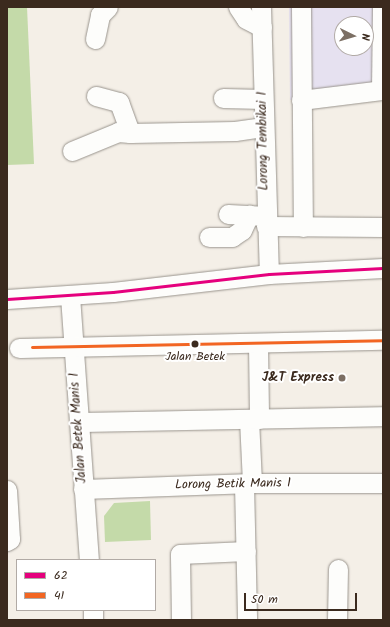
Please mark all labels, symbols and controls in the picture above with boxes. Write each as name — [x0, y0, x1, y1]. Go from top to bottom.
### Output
north arrow — [334, 16, 374, 56]
text: N — [356, 33, 374, 41]
street label: Lorong Tembikai 1 — [255, 91, 273, 191]
marker: Jalan Betek — [190, 339, 200, 349]
place label: Jalan Betek — [165, 350, 225, 364]
place label: J&T Express — [262, 370, 334, 386]
street label: Jalan Betek Manis 1 — [67, 372, 91, 484]
marker: J&T Express — [337, 373, 347, 383]
street label: Lorong Betik Manis 1 — [175, 476, 291, 494]
legend — [16, 559, 156, 611]
text: 62 — [54, 566, 68, 585]
scale bar — [246, 585, 359, 611]
text: 41 — [54, 586, 64, 605]
text: 50 m — [251, 590, 278, 609]

